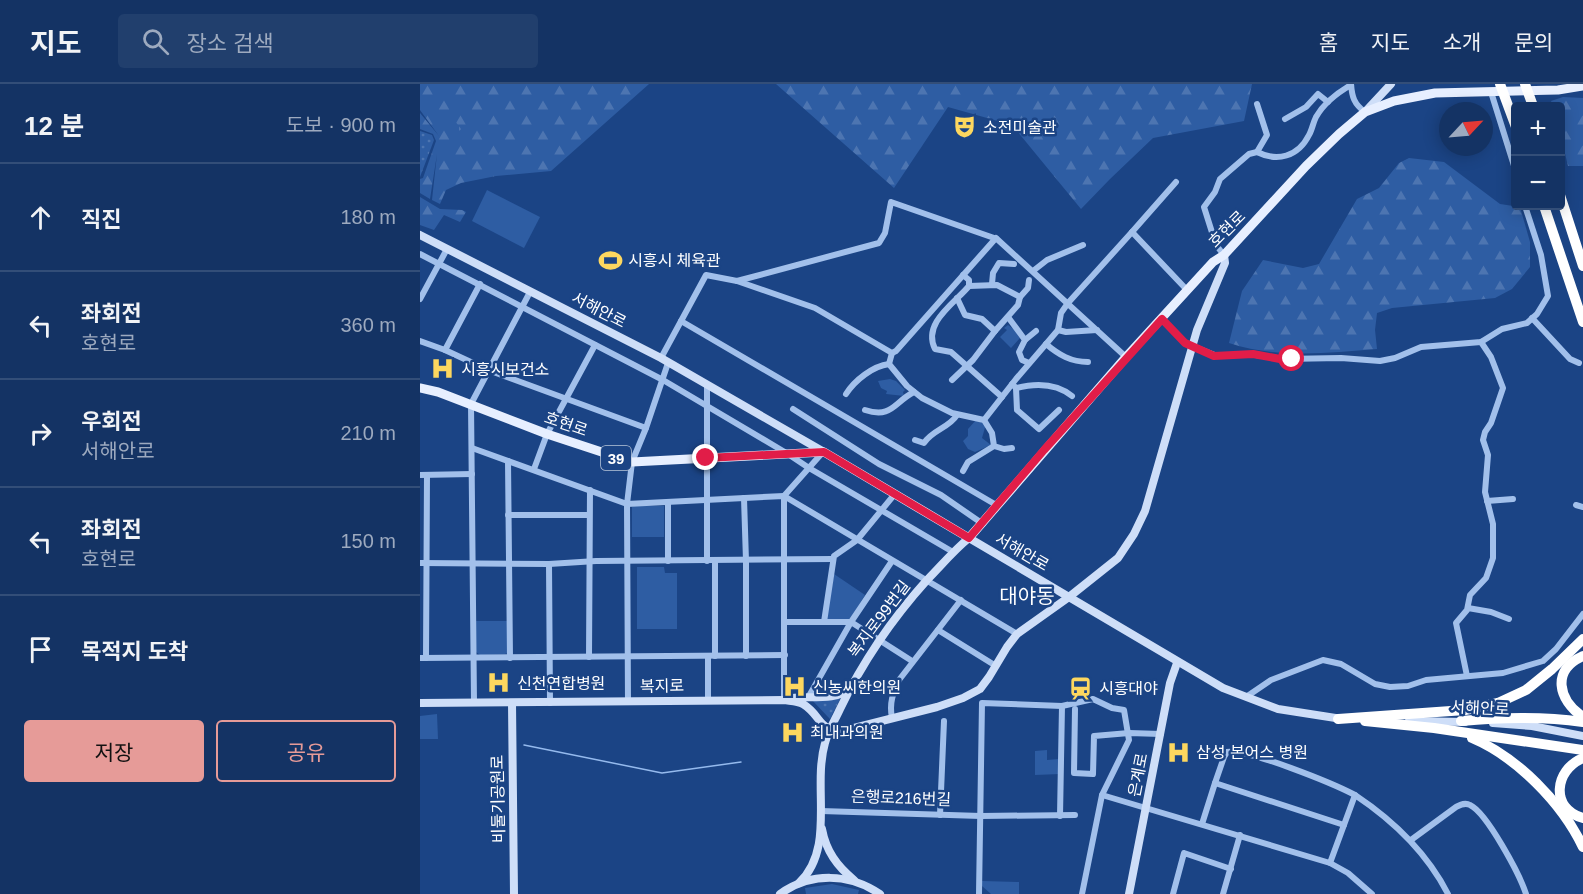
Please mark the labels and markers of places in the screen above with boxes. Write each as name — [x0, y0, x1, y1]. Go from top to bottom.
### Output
theatre icon: 소전미술관 — [952, 114, 978, 140]
place label: 소전미술관 — [983, 119, 1057, 136]
sports icon: 시흥시 체육관 — [597, 247, 623, 273]
place label: 시흥시 체육관 — [628, 252, 721, 269]
hospital icon: 시흥시보건소 — [430, 356, 456, 382]
place label: 시흥시보건소 — [461, 361, 549, 378]
hospital icon: 신천연합병원 — [486, 670, 512, 696]
hospital icon: 신농씨한의원 — [782, 674, 808, 700]
place label: 신천연합병원 — [517, 675, 605, 692]
station icon: 시흥대야 — [1068, 675, 1094, 701]
place label: 신농씨한의원 — [813, 679, 901, 696]
place label: 시흥대야 — [1099, 680, 1158, 697]
hospital icon: 최내과의원 — [779, 719, 805, 745]
place label: 최내과의원 — [810, 724, 884, 741]
hospital icon: 삼성 본어스 병원 — [1165, 739, 1191, 765]
place label: 삼성 본어스 병원 — [1196, 744, 1308, 761]

